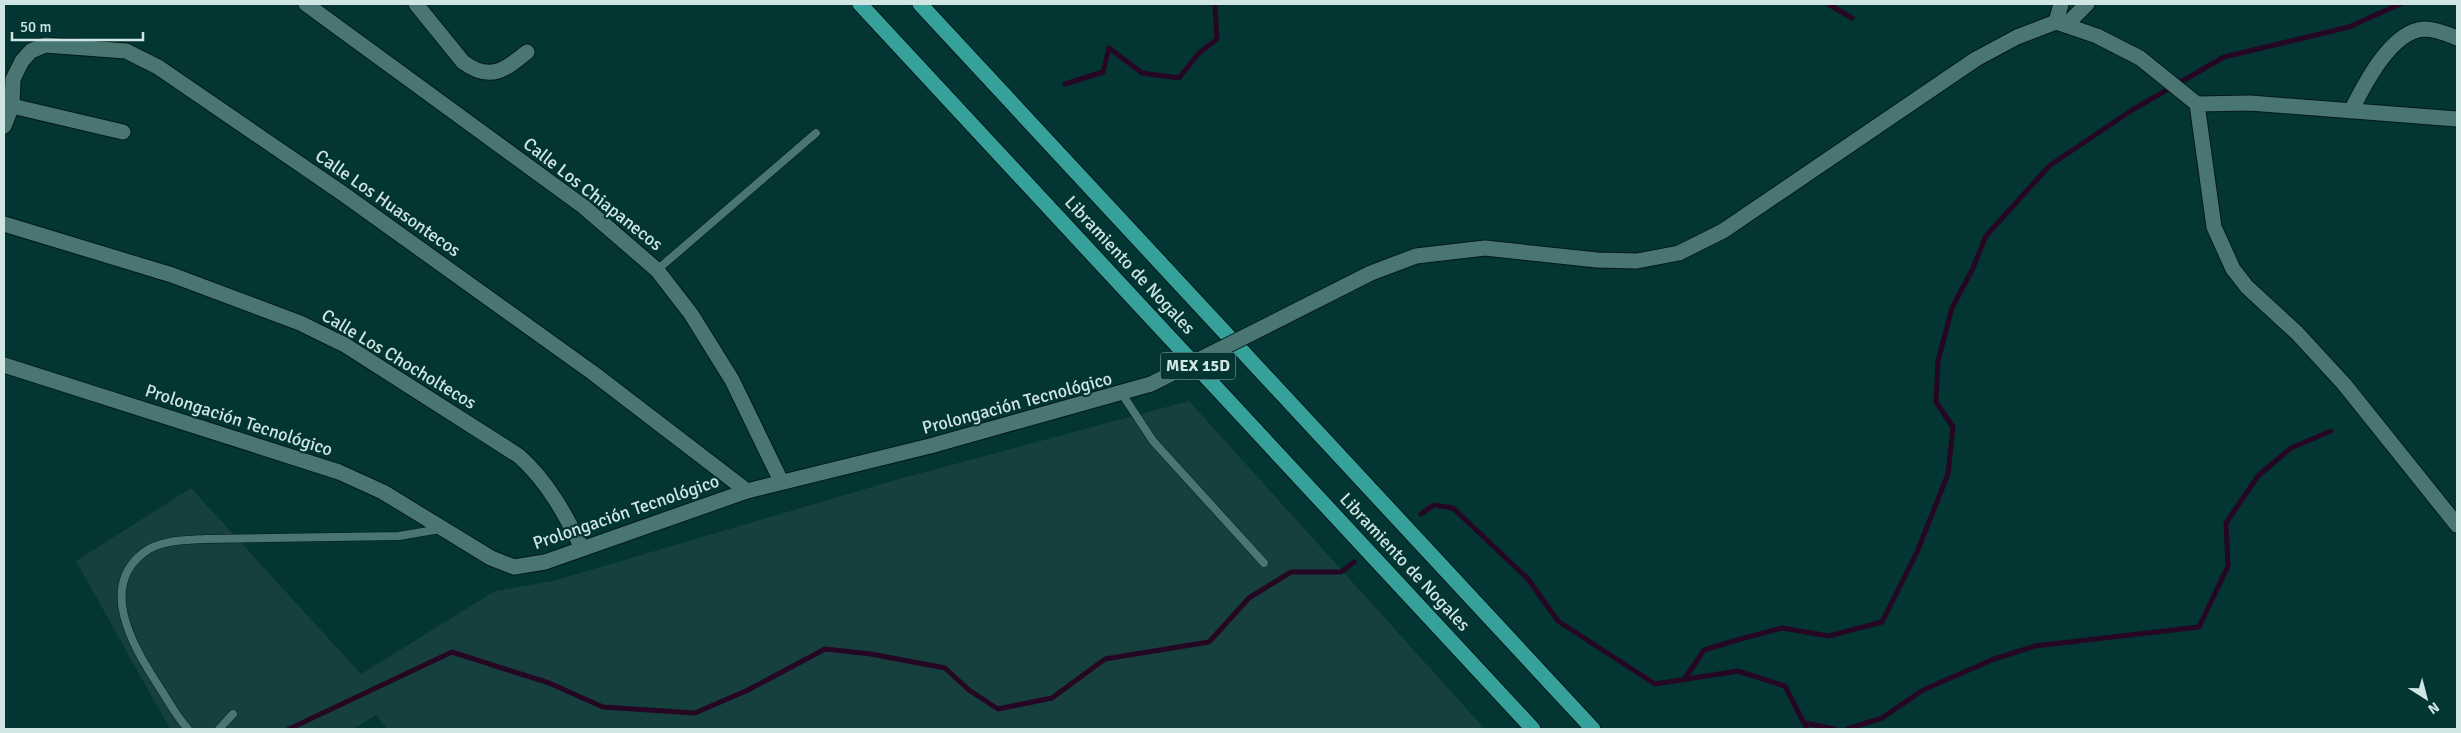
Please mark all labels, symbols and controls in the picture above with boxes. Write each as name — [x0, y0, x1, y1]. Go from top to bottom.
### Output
scale bar — [12, 10, 144, 42]
text: 50 m — [20, 18, 51, 36]
street label: Calle Los Chiapanecos — [519, 133, 667, 255]
street label: Calle Los Huasontecos — [311, 145, 465, 261]
street label: Libramiento de Nogales — [1060, 191, 1200, 339]
street label: Calle Los Chocholtecos — [318, 304, 480, 414]
road number: MEX 15D — [1160, 352, 1236, 380]
street label: Prolongación Tecnológico — [920, 367, 1114, 439]
street label: Prolongación Tecnológico — [143, 379, 335, 461]
street label: Prolongación Tecnológico — [530, 470, 722, 554]
street label: Libramiento de Nogales — [1335, 488, 1475, 636]
north arrow — [2401, 673, 2451, 723]
text: N — [2424, 698, 2442, 718]

